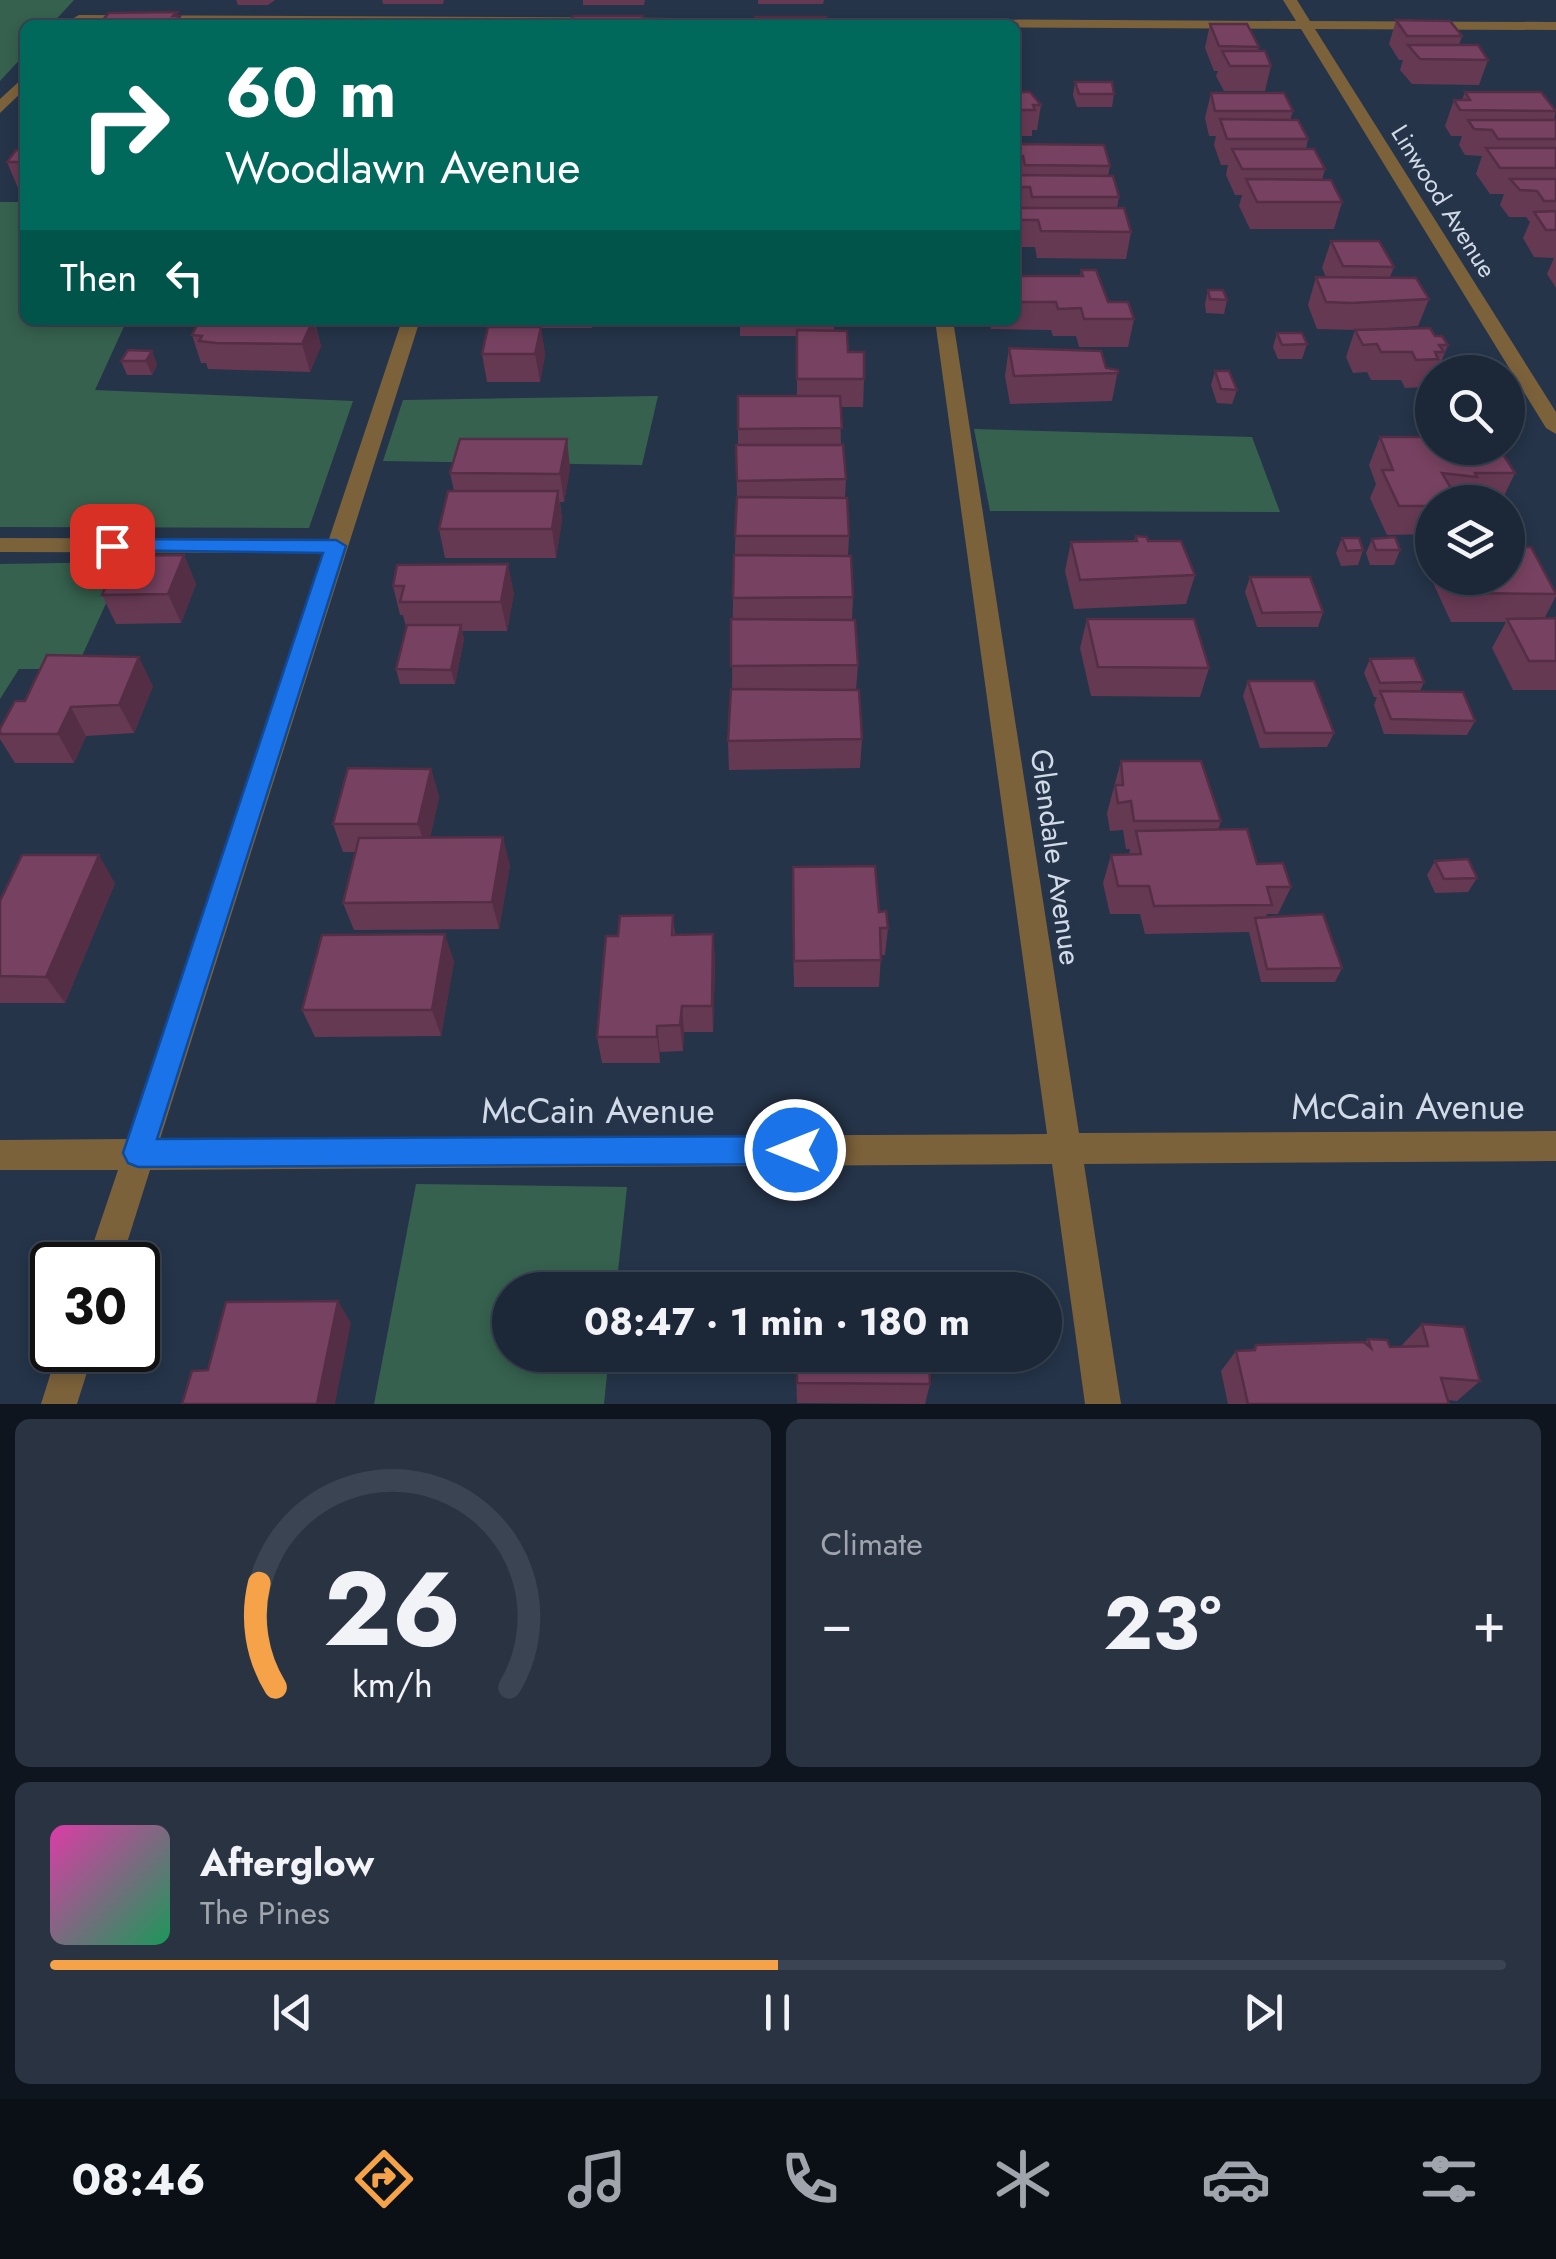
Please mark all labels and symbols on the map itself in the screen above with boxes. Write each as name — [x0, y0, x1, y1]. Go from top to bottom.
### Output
street label: Linwood Avenue — [1383, 118, 1505, 284]
pin — [70, 504, 155, 589]
street label: Glendale Avenue — [1020, 746, 1092, 968]
street label: McCain Avenue — [1292, 1082, 1524, 1132]
street label: McCain Avenue — [482, 1086, 714, 1136]
position arrow — [743, 1098, 847, 1202]
speed limit sign: 30 — [30, 1242, 160, 1372]

